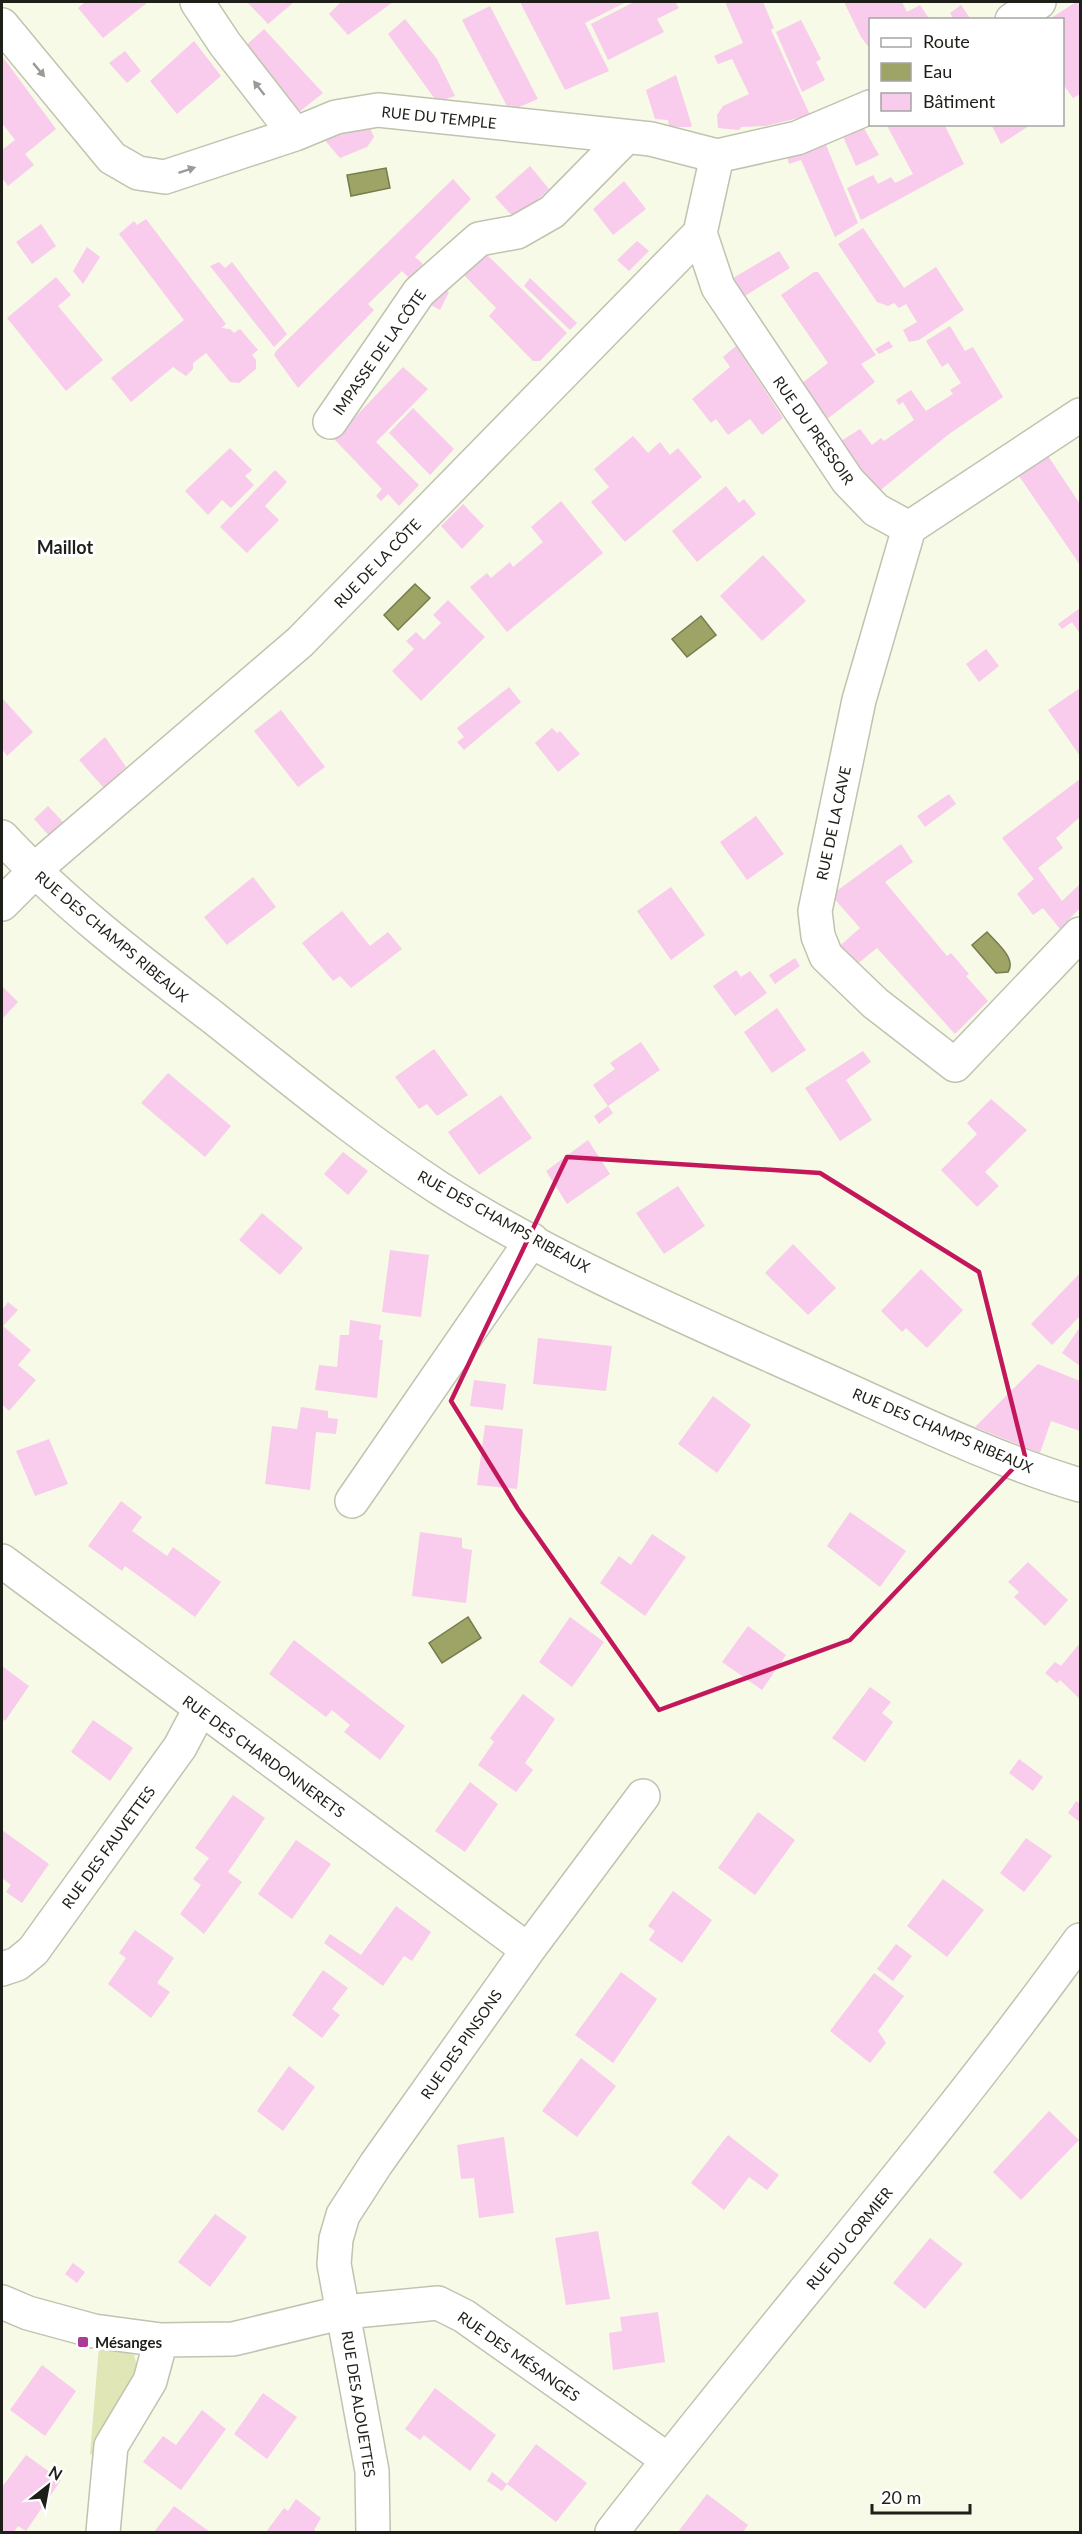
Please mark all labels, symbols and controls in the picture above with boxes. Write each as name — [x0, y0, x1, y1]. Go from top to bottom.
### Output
legend — [869, 18, 1064, 126]
text: Route — [923, 30, 970, 52]
text: Eau — [923, 60, 952, 82]
one-way arrow — [32, 62, 45, 77]
one-way arrow — [254, 80, 266, 95]
text: Bâtiment — [923, 90, 996, 112]
street label: RUE DU TEMPLE — [381, 102, 497, 132]
one-way arrow — [178, 165, 196, 174]
street label: IMPASSE DE LA CÔTE — [329, 286, 429, 418]
street label: RUE DU PRESSOIR — [770, 372, 858, 488]
street label: RUE DE LA CÔTE — [330, 515, 424, 611]
district label: Maillot — [37, 536, 93, 558]
street label: RUE DE LA CAVE — [812, 764, 854, 882]
street label: RUE DES CHAMPS RIBEAUX — [32, 867, 192, 1005]
street label: RUE DES CHAMPS RIBEAUX — [415, 1166, 593, 1276]
street label: RUE DES CHAMPS RIBEAUX — [850, 1384, 1036, 1476]
street label: RUE DES CHARDONNERETS — [179, 1691, 349, 1821]
street label: RUE DES FAUVETTES — [58, 1782, 158, 1912]
street label: RUE DES PINSONS — [417, 1986, 505, 2102]
street label: RUE DU CORMIER — [802, 2183, 896, 2293]
street label: RUE DES MÉSANGES — [455, 2307, 583, 2405]
street label: RUE DES ALOUETTES — [339, 2330, 379, 2478]
place label: Mésanges — [95, 2333, 162, 2351]
marker: Mésanges — [76, 2335, 90, 2349]
north arrow — [18, 2456, 78, 2516]
text: N — [46, 2461, 66, 2484]
scale bar — [872, 2477, 970, 2515]
text: 20 m — [881, 2486, 921, 2508]

